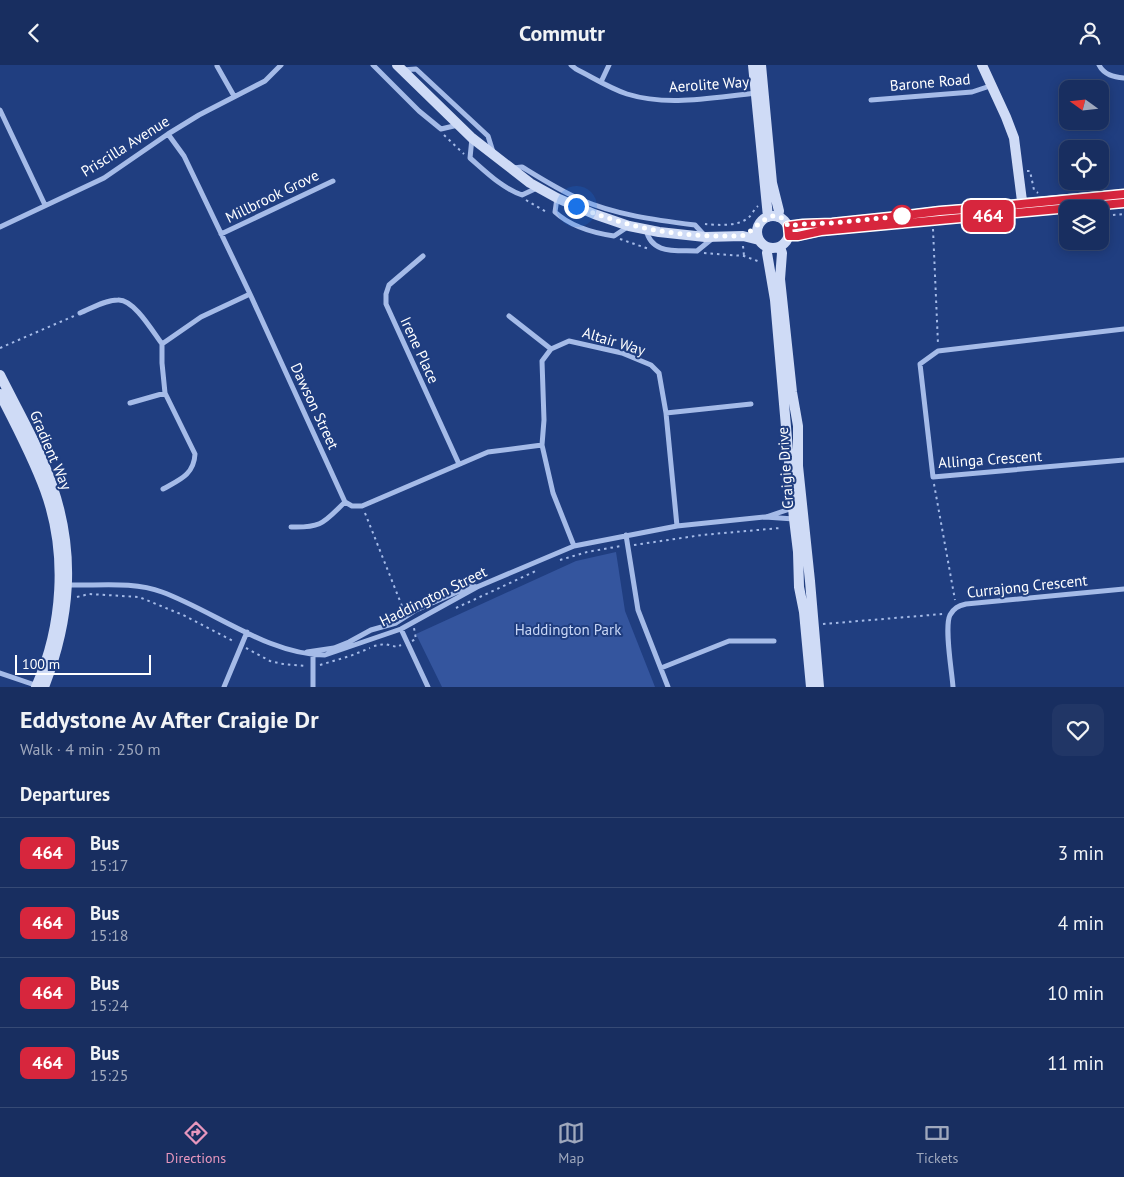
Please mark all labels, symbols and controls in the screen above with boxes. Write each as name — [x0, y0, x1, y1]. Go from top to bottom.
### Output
icon: back — [20, 19, 48, 47]
text: Commutr — [519, 19, 605, 47]
icon: person — [1076, 19, 1104, 47]
street label: Barone Road — [889, 69, 971, 95]
street label: Aerolite Way — [668, 72, 750, 96]
north arrow — [1059, 80, 1109, 130]
map controls — [1059, 80, 1109, 250]
street label: Priscilla Avenue — [77, 111, 173, 181]
button: locate — [1059, 140, 1109, 190]
street label: Millbrook Grove — [222, 165, 322, 227]
your location — [564, 194, 589, 219]
line badge: 464 — [959, 200, 1017, 232]
button: layers — [1059, 200, 1109, 250]
text: 464 — [973, 204, 1003, 227]
unlabelled marker — [891, 205, 913, 227]
street label: Irene Place — [396, 314, 444, 386]
street label: Altair Way — [580, 322, 648, 360]
street label: Dawson Street — [287, 360, 343, 452]
street label: Gradient Way — [26, 407, 76, 493]
street label: Craigie Drive — [773, 426, 797, 510]
street label: Allinga Crescent — [937, 446, 1043, 472]
street label: Haddington Street — [376, 562, 490, 630]
street label: Currajong Crescent — [966, 570, 1088, 602]
park label: Haddington Park — [515, 620, 622, 639]
scale bar — [15, 652, 151, 675]
text: 100 m — [22, 655, 60, 673]
text: Eddystone Av After Craigie Dr — [20, 704, 319, 735]
button: heart — [1052, 704, 1104, 756]
text: Walk · 4 min · 250 m — [20, 739, 160, 759]
text: Departures — [20, 782, 110, 806]
text: Bus — [90, 831, 119, 855]
text: 464 — [32, 841, 63, 864]
text: 3 min — [1058, 841, 1104, 865]
text: 15:17 — [90, 855, 128, 875]
text: Bus — [90, 901, 119, 925]
text: 464 — [32, 911, 63, 934]
text: 4 min — [1058, 911, 1104, 935]
text: 15:18 — [90, 925, 128, 945]
text: Bus — [90, 971, 119, 995]
text: 464 — [32, 981, 63, 1004]
text: 10 min — [1047, 981, 1104, 1005]
text: 15:24 — [90, 995, 128, 1015]
text: Bus — [90, 1041, 119, 1065]
text: 464 — [32, 1051, 63, 1074]
text: 11 min — [1047, 1051, 1104, 1075]
text: 15:25 — [90, 1065, 128, 1085]
tab: Directions — [166, 1119, 226, 1167]
tab: Map — [557, 1119, 585, 1167]
tab: Tickets — [916, 1119, 958, 1167]

